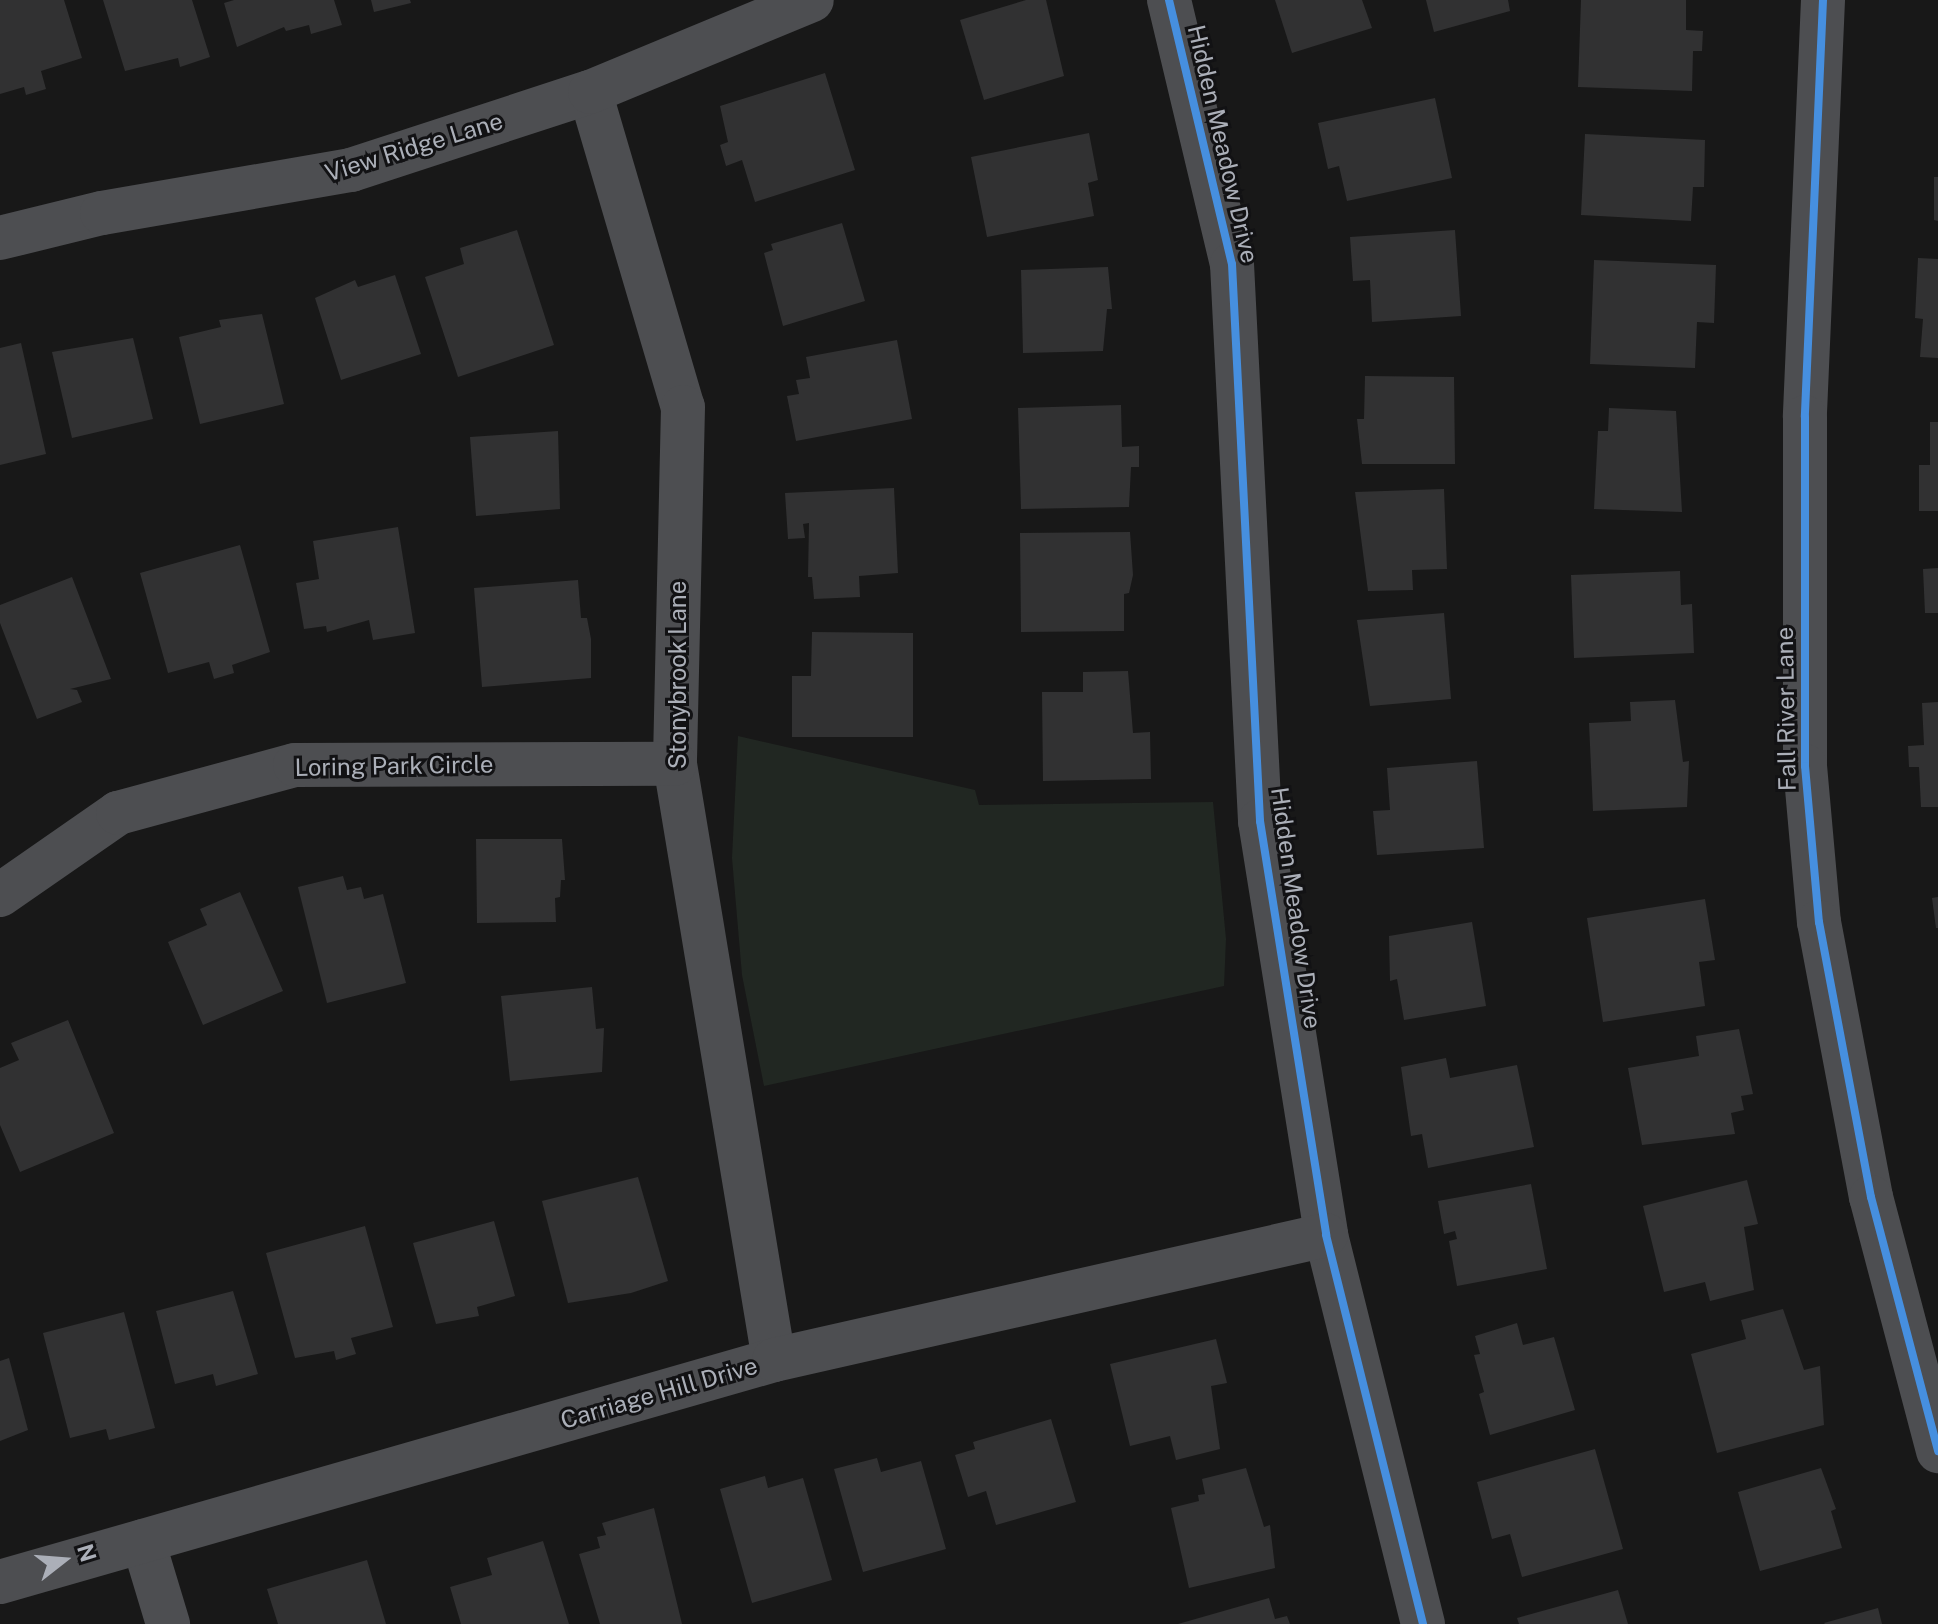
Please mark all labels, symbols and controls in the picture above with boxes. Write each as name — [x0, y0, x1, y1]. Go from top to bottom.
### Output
street label: Hidden Meadow Drive — [1182, 22, 1264, 266]
street label: View Ridge Lane — [322, 106, 506, 188]
street label: Stonybrook Lane — [664, 581, 692, 769]
street label: Fall River Lane — [1770, 627, 1802, 791]
street label: Loring Park Circle — [294, 750, 494, 782]
street label: Hidden Meadow Drive — [1265, 785, 1327, 1031]
street label: Carriage Hill Drive — [557, 1351, 761, 1435]
north arrow — [24, 1520, 104, 1600]
text: N — [72, 1541, 102, 1565]

